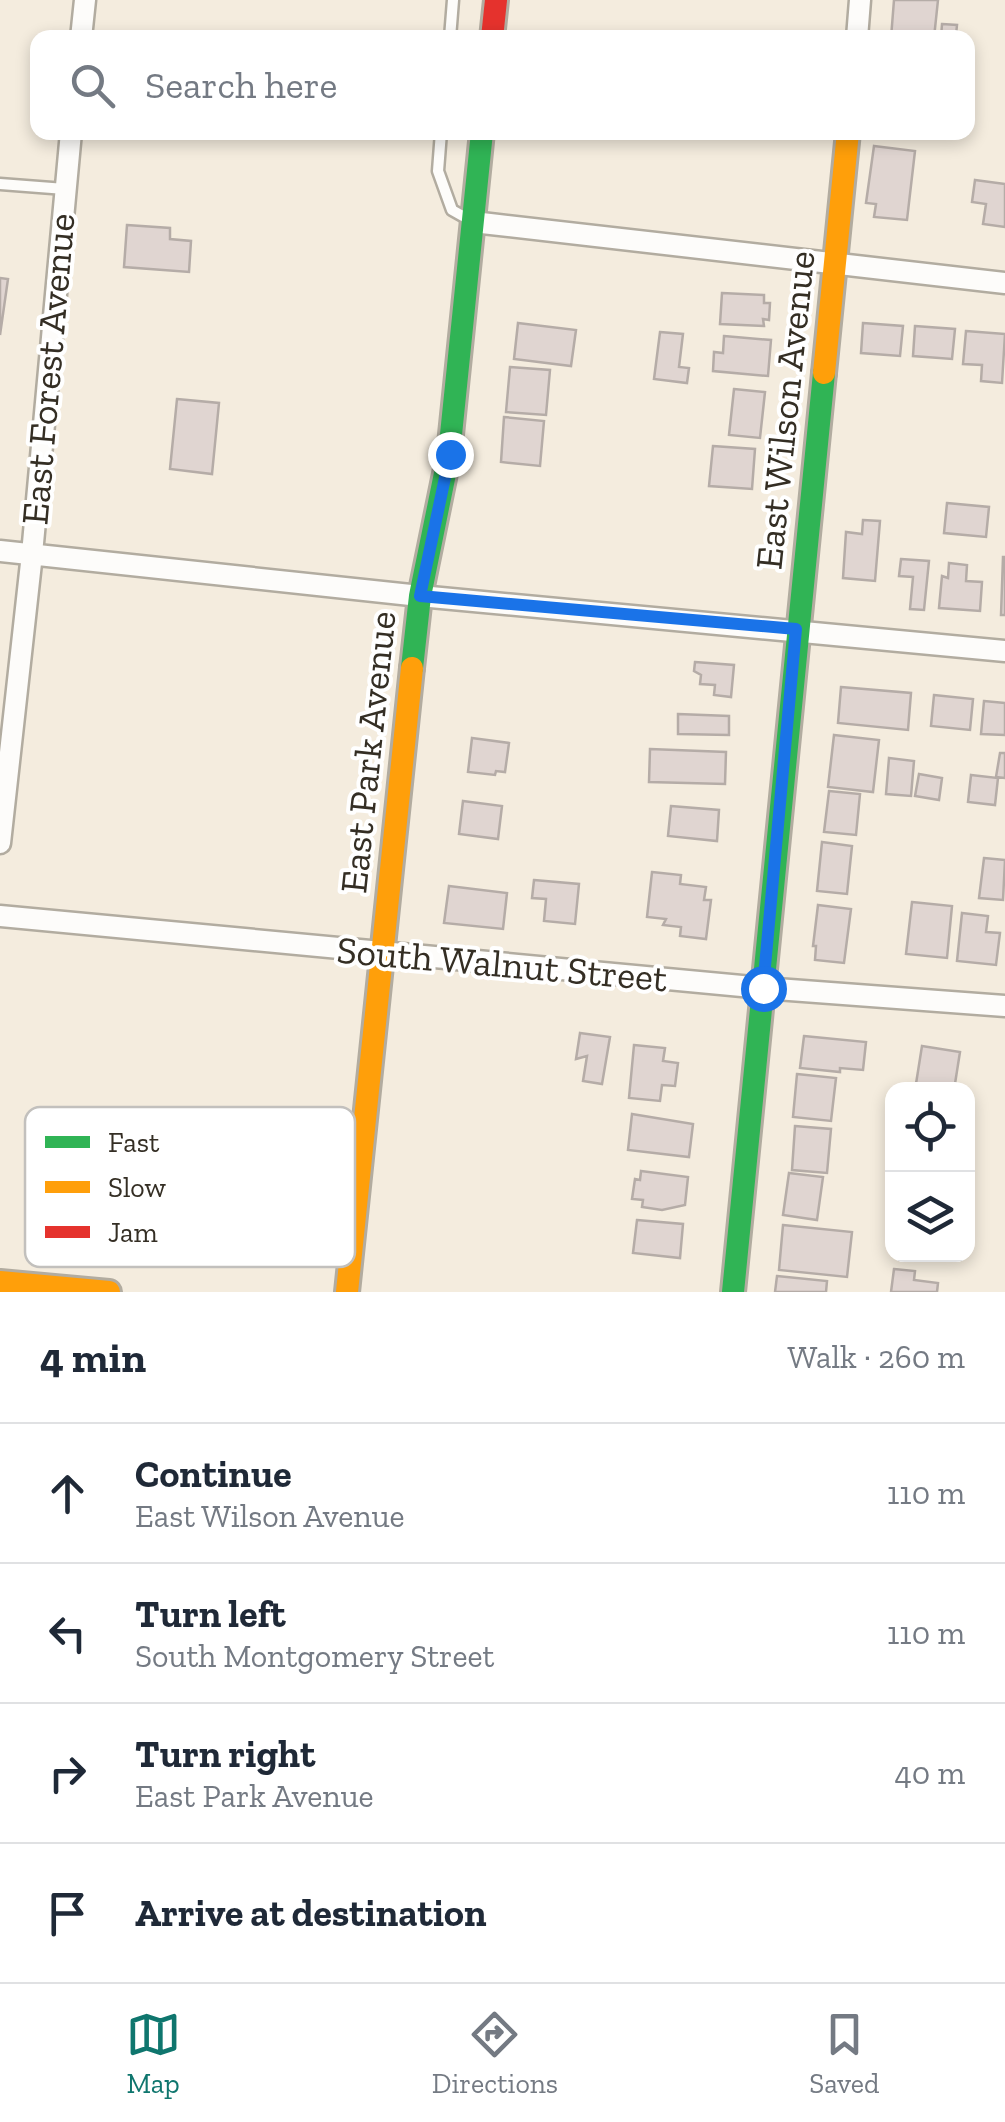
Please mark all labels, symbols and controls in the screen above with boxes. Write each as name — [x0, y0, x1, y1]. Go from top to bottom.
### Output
search box — [30, 30, 975, 140]
icon: search — [65, 58, 120, 113]
text: Search here — [145, 62, 337, 108]
street label: East Forest Avenue — [11, 211, 85, 527]
street label: East Wilson Avenue — [745, 248, 825, 572]
route end — [428, 432, 474, 478]
street label: East Park Avenue — [330, 609, 406, 895]
street label: South Walnut Street — [335, 927, 669, 1001]
route start — [741, 966, 787, 1012]
map controls — [885, 1082, 975, 1262]
button: locate — [885, 1082, 975, 1172]
legend — [25, 1107, 355, 1267]
text: Fast — [108, 1126, 160, 1159]
text: Slow — [108, 1171, 166, 1204]
button: layers — [885, 1172, 975, 1262]
text: Jam — [108, 1216, 158, 1249]
text: 4 min — [40, 1332, 146, 1383]
text: Walk · 260 m — [788, 1338, 965, 1376]
text: Continue — [135, 1451, 292, 1497]
icon: ahead — [40, 1466, 95, 1521]
text: 110 m — [887, 1474, 965, 1512]
text: East Wilson Avenue — [135, 1497, 405, 1535]
text: Turn left — [135, 1591, 286, 1637]
icon: left — [40, 1606, 95, 1661]
text: 110 m — [887, 1614, 965, 1652]
text: South Montgomery Street — [135, 1637, 495, 1675]
text: Turn right — [135, 1731, 315, 1777]
icon: right — [40, 1746, 95, 1801]
text: 40 m — [894, 1754, 965, 1792]
text: East Park Avenue — [135, 1777, 374, 1815]
icon: arrive — [40, 1886, 95, 1941]
text: Arrive at destination — [135, 1890, 486, 1936]
tab: Map — [126, 2007, 181, 2100]
tab: Directions — [432, 2007, 558, 2100]
tab: Saved — [809, 2007, 879, 2100]

